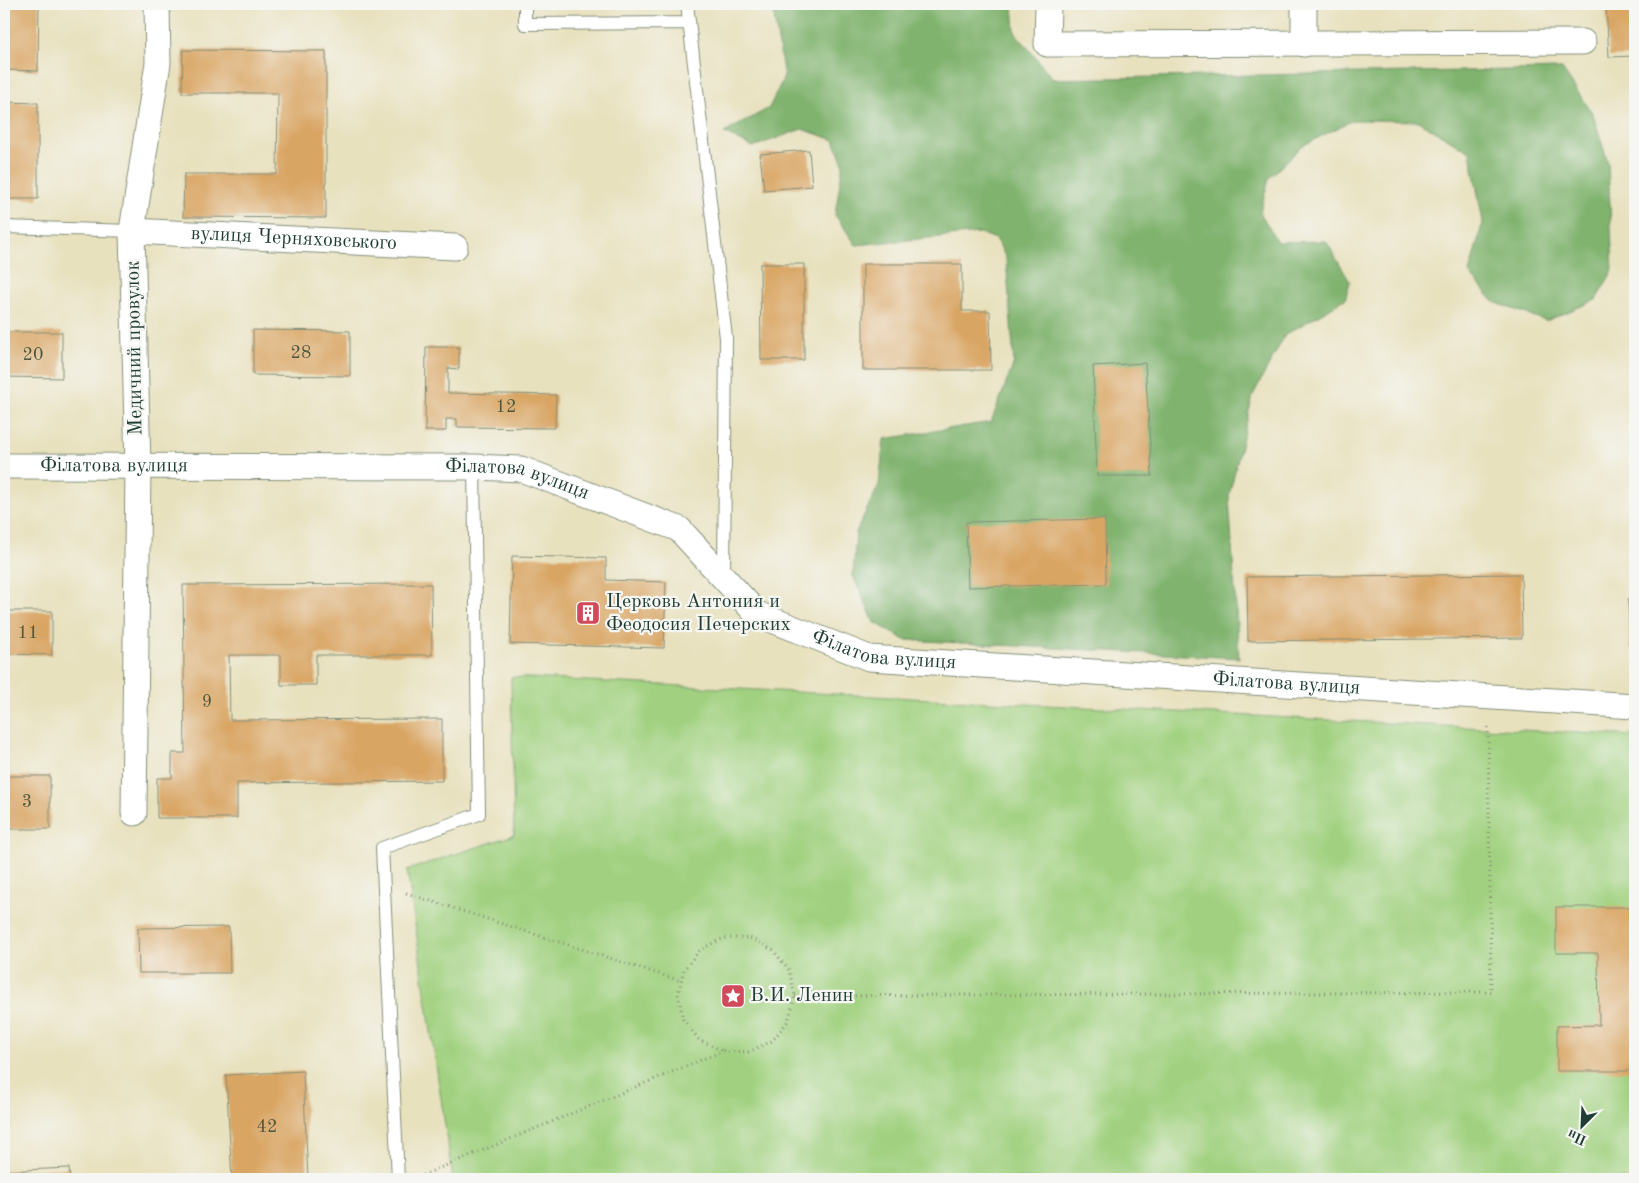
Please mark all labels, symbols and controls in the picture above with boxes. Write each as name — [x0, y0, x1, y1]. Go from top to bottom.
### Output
street label: вулиця Черняховського — [190, 224, 397, 254]
street label: Медичний провулок — [123, 260, 147, 436]
house number: 28 — [291, 344, 311, 362]
house number: 20 — [23, 346, 43, 364]
house number: 12 — [496, 398, 516, 416]
street label: Філатова вулиця — [40, 456, 188, 476]
street label: Філатова вулиця — [445, 457, 592, 504]
place label: Церковь Антония и Феодосия Печерских — [606, 592, 791, 635]
building icon: Церковь Антония и Феодосия Печерских — [575, 600, 601, 626]
house number: 11 — [18, 624, 38, 642]
street label: Філатова вулиця — [809, 626, 957, 673]
street label: Філатова вулиця — [1212, 670, 1361, 699]
house number: 9 — [202, 693, 212, 711]
house number: 3 — [22, 793, 32, 811]
place icon: В.И. Ленин — [720, 983, 746, 1009]
place label: В.И. Ленин — [750, 986, 853, 1006]
north arrow — [1556, 1100, 1606, 1150]
house number: 42 — [257, 1118, 277, 1136]
text: Пн — [1565, 1127, 1589, 1147]

